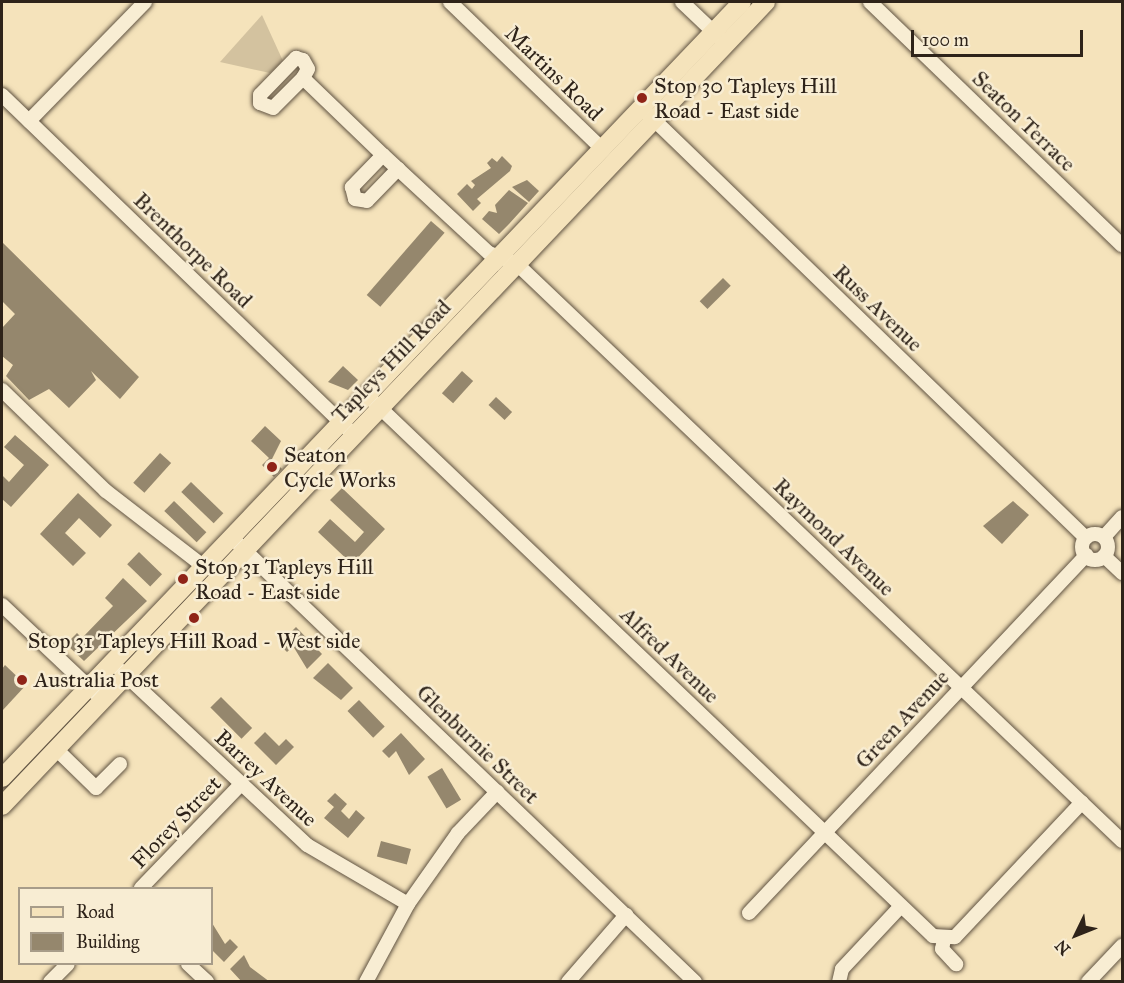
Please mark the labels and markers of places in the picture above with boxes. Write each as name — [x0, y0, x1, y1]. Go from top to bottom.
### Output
place label: Stop 30 Tapleys Hill Road - East side — [654, 72, 837, 124]
marker: Stop 30 Tapleys Hill Road - East side — [635, 91, 649, 105]
place label: Seaton Cycle Works — [284, 441, 396, 493]
marker: Seaton Cycle Works — [265, 460, 279, 474]
place label: Stop 31 Tapleys Hill Road - East side — [195, 553, 374, 604]
marker: Stop 31 Tapleys Hill Road - East side — [176, 572, 190, 586]
marker: Stop 31 Tapleys Hill Road - West side — [187, 611, 201, 625]
place label: Stop 31 Tapleys Hill Road - West side — [28, 628, 360, 654]
place label: Australia Post — [34, 667, 159, 693]
marker: Australia Post — [15, 673, 29, 687]

